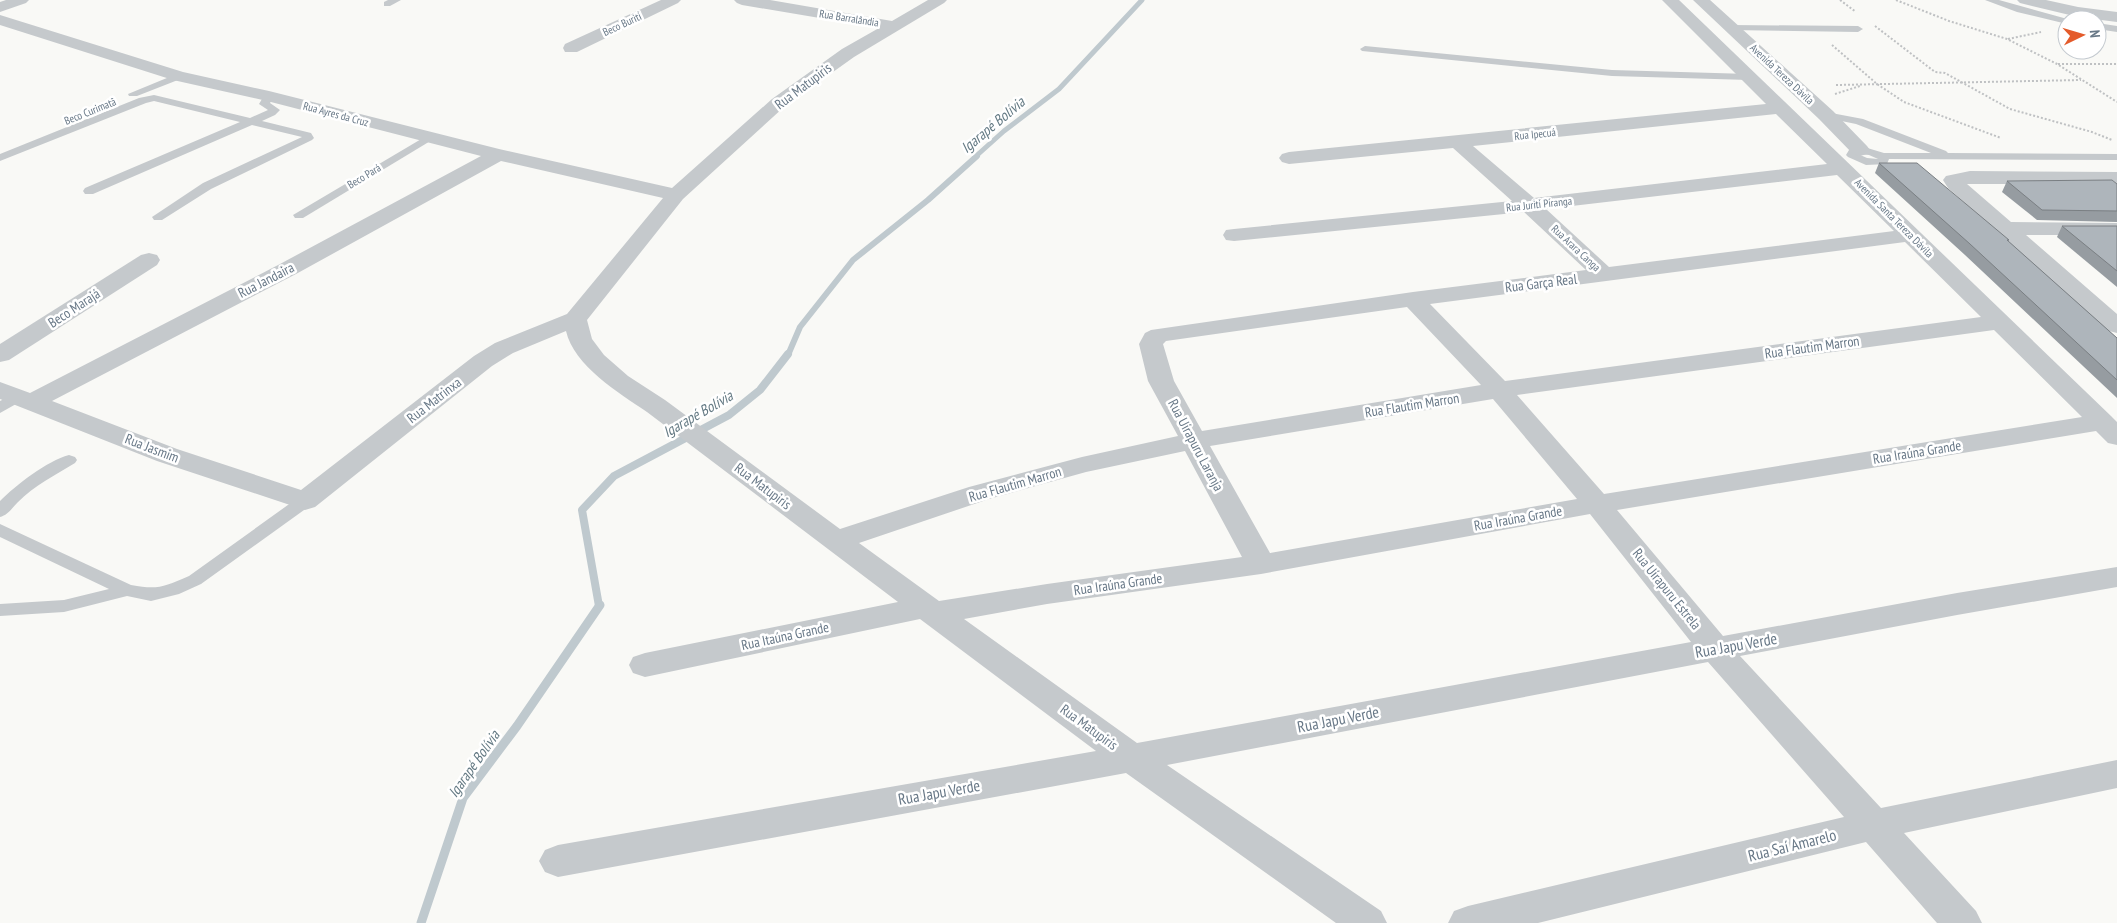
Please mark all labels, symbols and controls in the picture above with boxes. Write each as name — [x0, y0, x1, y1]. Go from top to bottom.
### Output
street label: Rua Barralândia — [818, 6, 880, 30]
street label: Beco Buriti — [600, 9, 644, 39]
north arrow — [2057, 10, 2107, 60]
text: N — [2086, 29, 2104, 38]
street label: Avenida Tereza Dávila — [1747, 41, 1817, 107]
street label: Rua Matupiris — [771, 59, 835, 113]
water label: Igarapé Bolívia — [957, 92, 1029, 157]
street label: Beco Curimatã — [62, 94, 118, 128]
street label: Rua Ayres da Cruz — [302, 99, 370, 129]
street label: Rua Ipecuá — [1514, 125, 1556, 143]
street label: Beco Pará — [345, 160, 383, 192]
street label: Avenida Santa Tereza Dávila — [1852, 176, 1936, 260]
street label: Rua Juriti Piranga — [1505, 194, 1573, 214]
street label: Rua Arara Canga — [1549, 222, 1603, 274]
street label: Rua Jandaira — [235, 258, 297, 302]
street label: Rua Garça Real — [1504, 270, 1579, 296]
street label: Beco Marajá — [45, 284, 103, 332]
street label: Rua Flautim Marron — [1763, 331, 1861, 363]
street label: Rua Matrinxa — [403, 373, 465, 427]
water label: Igarapé Bolívia — [660, 386, 737, 441]
street label: Rua Flautim Marron — [1363, 389, 1461, 421]
street label: Rua Uirapuru Laranja — [1164, 396, 1228, 494]
street label: Rua Jasmim — [122, 430, 182, 466]
street label: Rua Iraúna Grande — [1872, 436, 1963, 468]
street label: Rua Matupiris — [731, 459, 795, 513]
street label: Rua Flautim Marron — [967, 462, 1063, 506]
street label: Rua Iraúna Grande — [1473, 501, 1564, 535]
street label: Rua Uirapuru Estrela — [1629, 545, 1705, 633]
street label: Rua Iraúna Grande — [1073, 569, 1164, 599]
street label: Rua Itaúna Grande — [740, 618, 831, 654]
street label: Rua Japu Verde — [1694, 628, 1778, 662]
street label: Rua Matupiris — [1057, 700, 1121, 754]
street label: Rua Japu Verde — [1295, 701, 1381, 737]
water label: Igarapé Bolívia — [444, 726, 504, 801]
street label: Rua Japu Verde — [897, 775, 981, 809]
street label: Rua Saí Amarelo — [1746, 824, 1838, 866]

